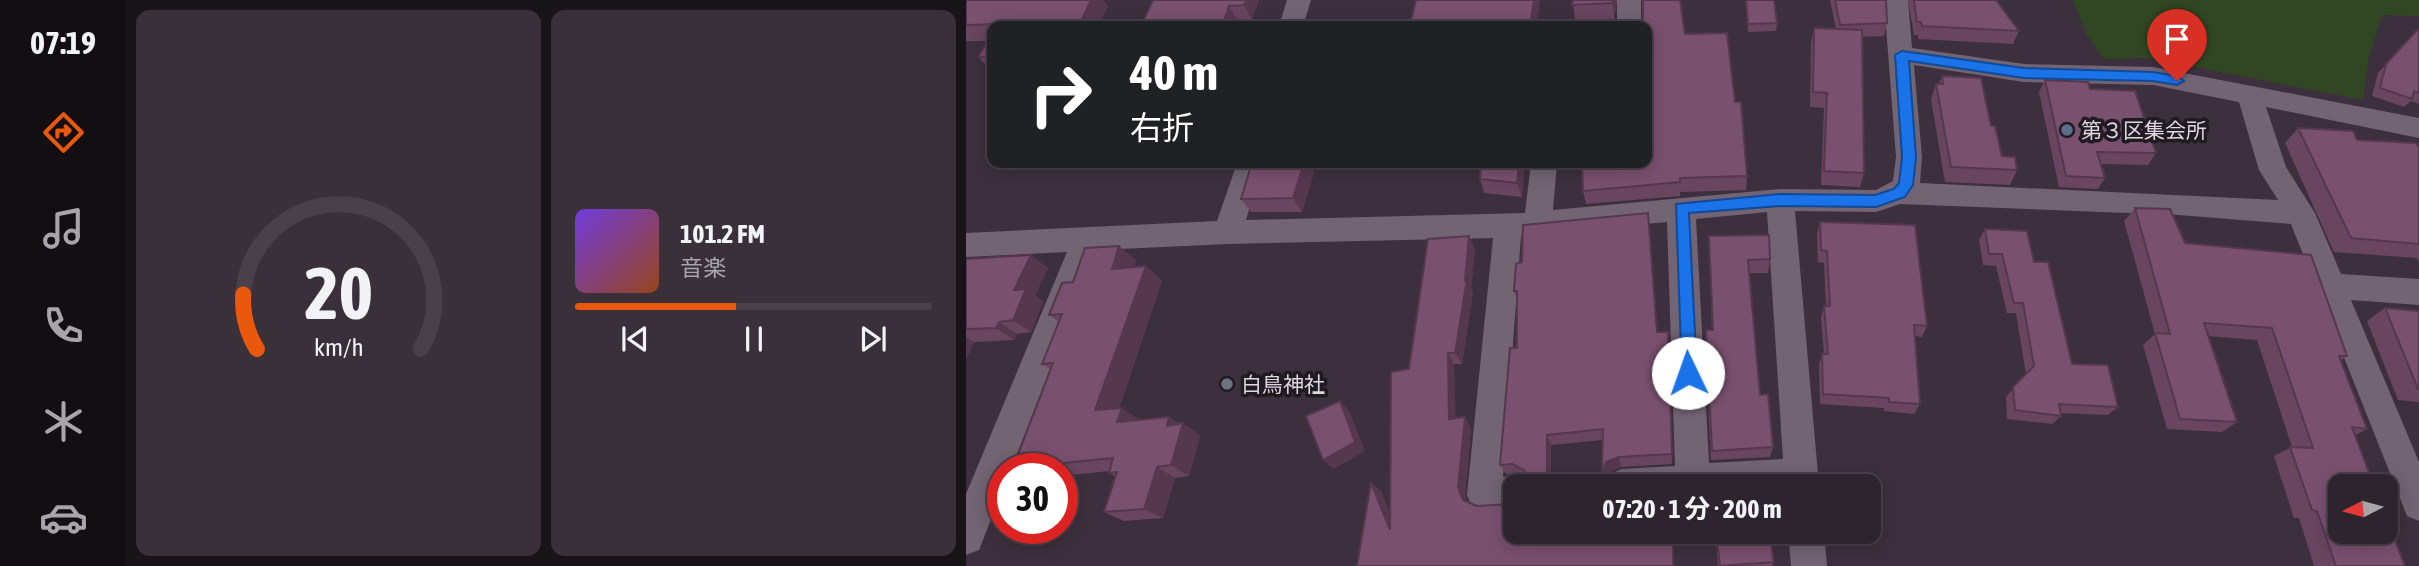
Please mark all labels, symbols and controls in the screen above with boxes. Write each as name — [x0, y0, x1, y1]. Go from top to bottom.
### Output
pin — [2147, 9, 2207, 81]
icon: arrive — [2158, 20, 2196, 58]
text: 07:19 — [30, 24, 96, 61]
text: 40 m — [1130, 44, 1218, 100]
icon: right — [1015, 49, 1106, 140]
icon: directions — [39, 108, 88, 157]
text: 右折 — [1130, 109, 1194, 146]
place label: 第３区集会所 — [2081, 118, 2207, 142]
marker: 第３区集会所 — [2059, 122, 2075, 138]
icon: music — [39, 204, 88, 253]
text: 101.2 FM — [680, 219, 765, 249]
text: 20 — [304, 251, 373, 334]
text: 音楽 — [680, 255, 726, 281]
icon: phone — [39, 301, 88, 350]
icon: previous — [616, 320, 654, 358]
icon: pause — [735, 320, 773, 358]
icon: next — [854, 320, 892, 358]
text: km/h — [314, 333, 363, 361]
position arrow — [1651, 336, 1725, 410]
place label: 白鳥神社 — [1241, 372, 1325, 396]
marker: 白鳥神社 — [1219, 376, 1235, 392]
icon: climate — [39, 397, 88, 446]
speed limit sign: 30 — [987, 453, 1078, 544]
north arrow — [2328, 474, 2398, 544]
map controls — [2328, 474, 2398, 544]
icon: car — [39, 493, 88, 542]
text: 07:20 · 1 分 · 200 m — [1602, 494, 1782, 524]

